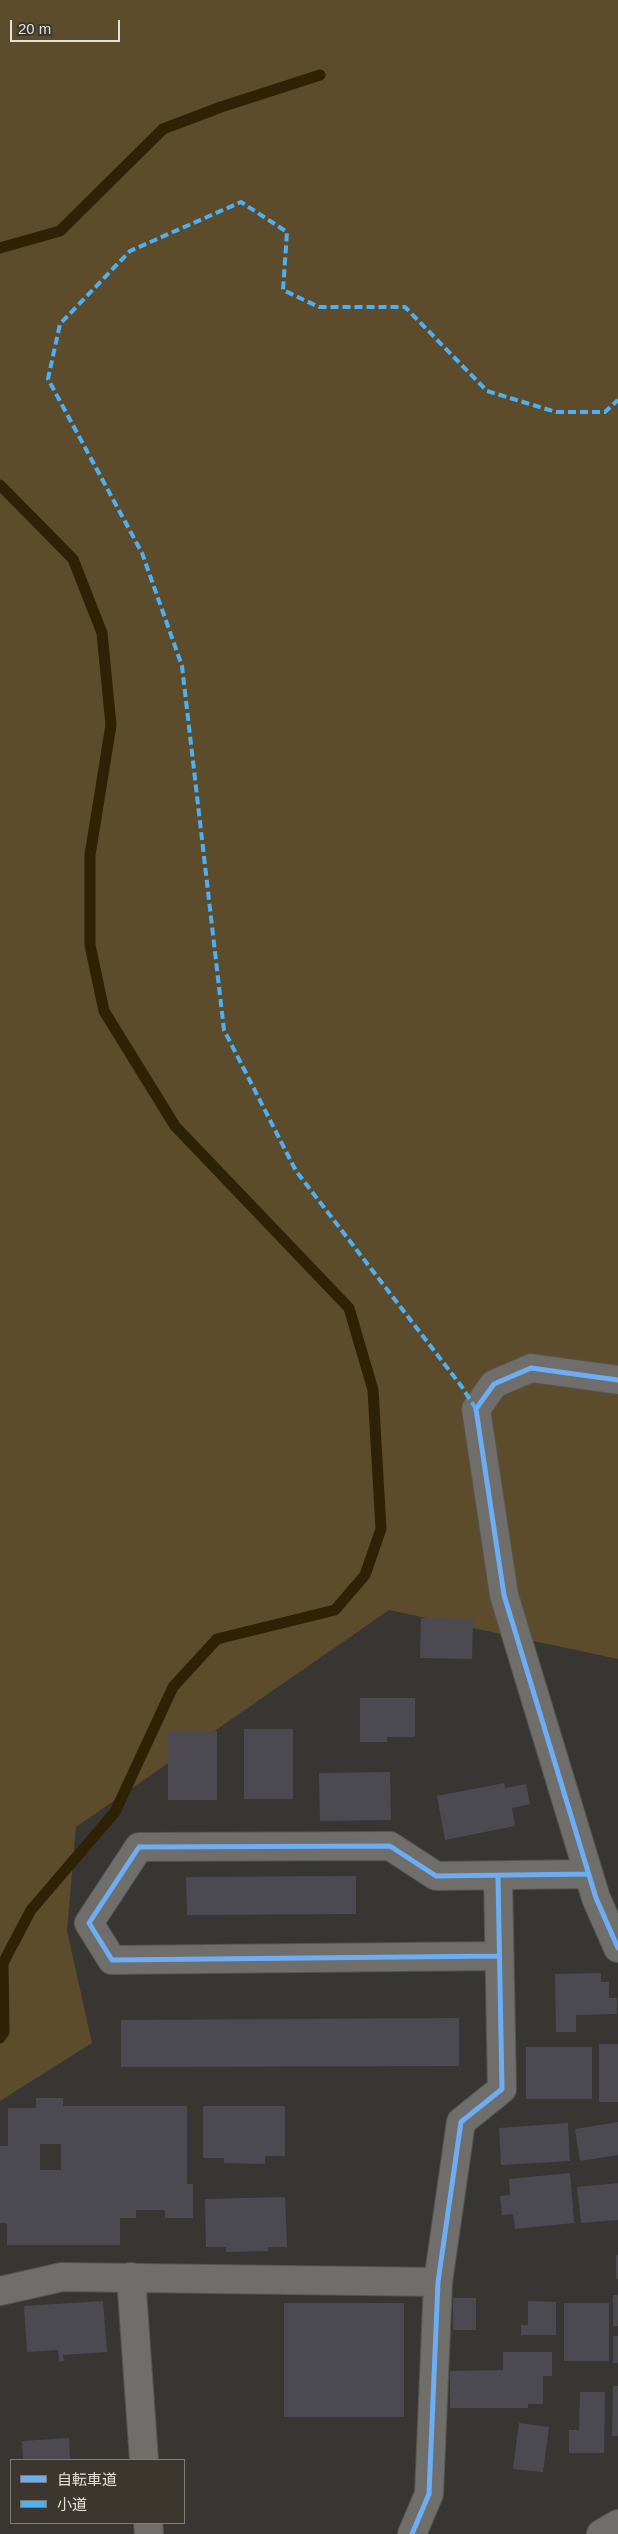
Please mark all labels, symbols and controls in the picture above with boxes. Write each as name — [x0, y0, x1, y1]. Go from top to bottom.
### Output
scale bar — [12, 10, 122, 42]
text: 20 m — [18, 20, 51, 37]
legend — [10, 2459, 185, 2524]
text: 自転車道 — [57, 2471, 117, 2488]
text: 小道 — [57, 2496, 87, 2513]

